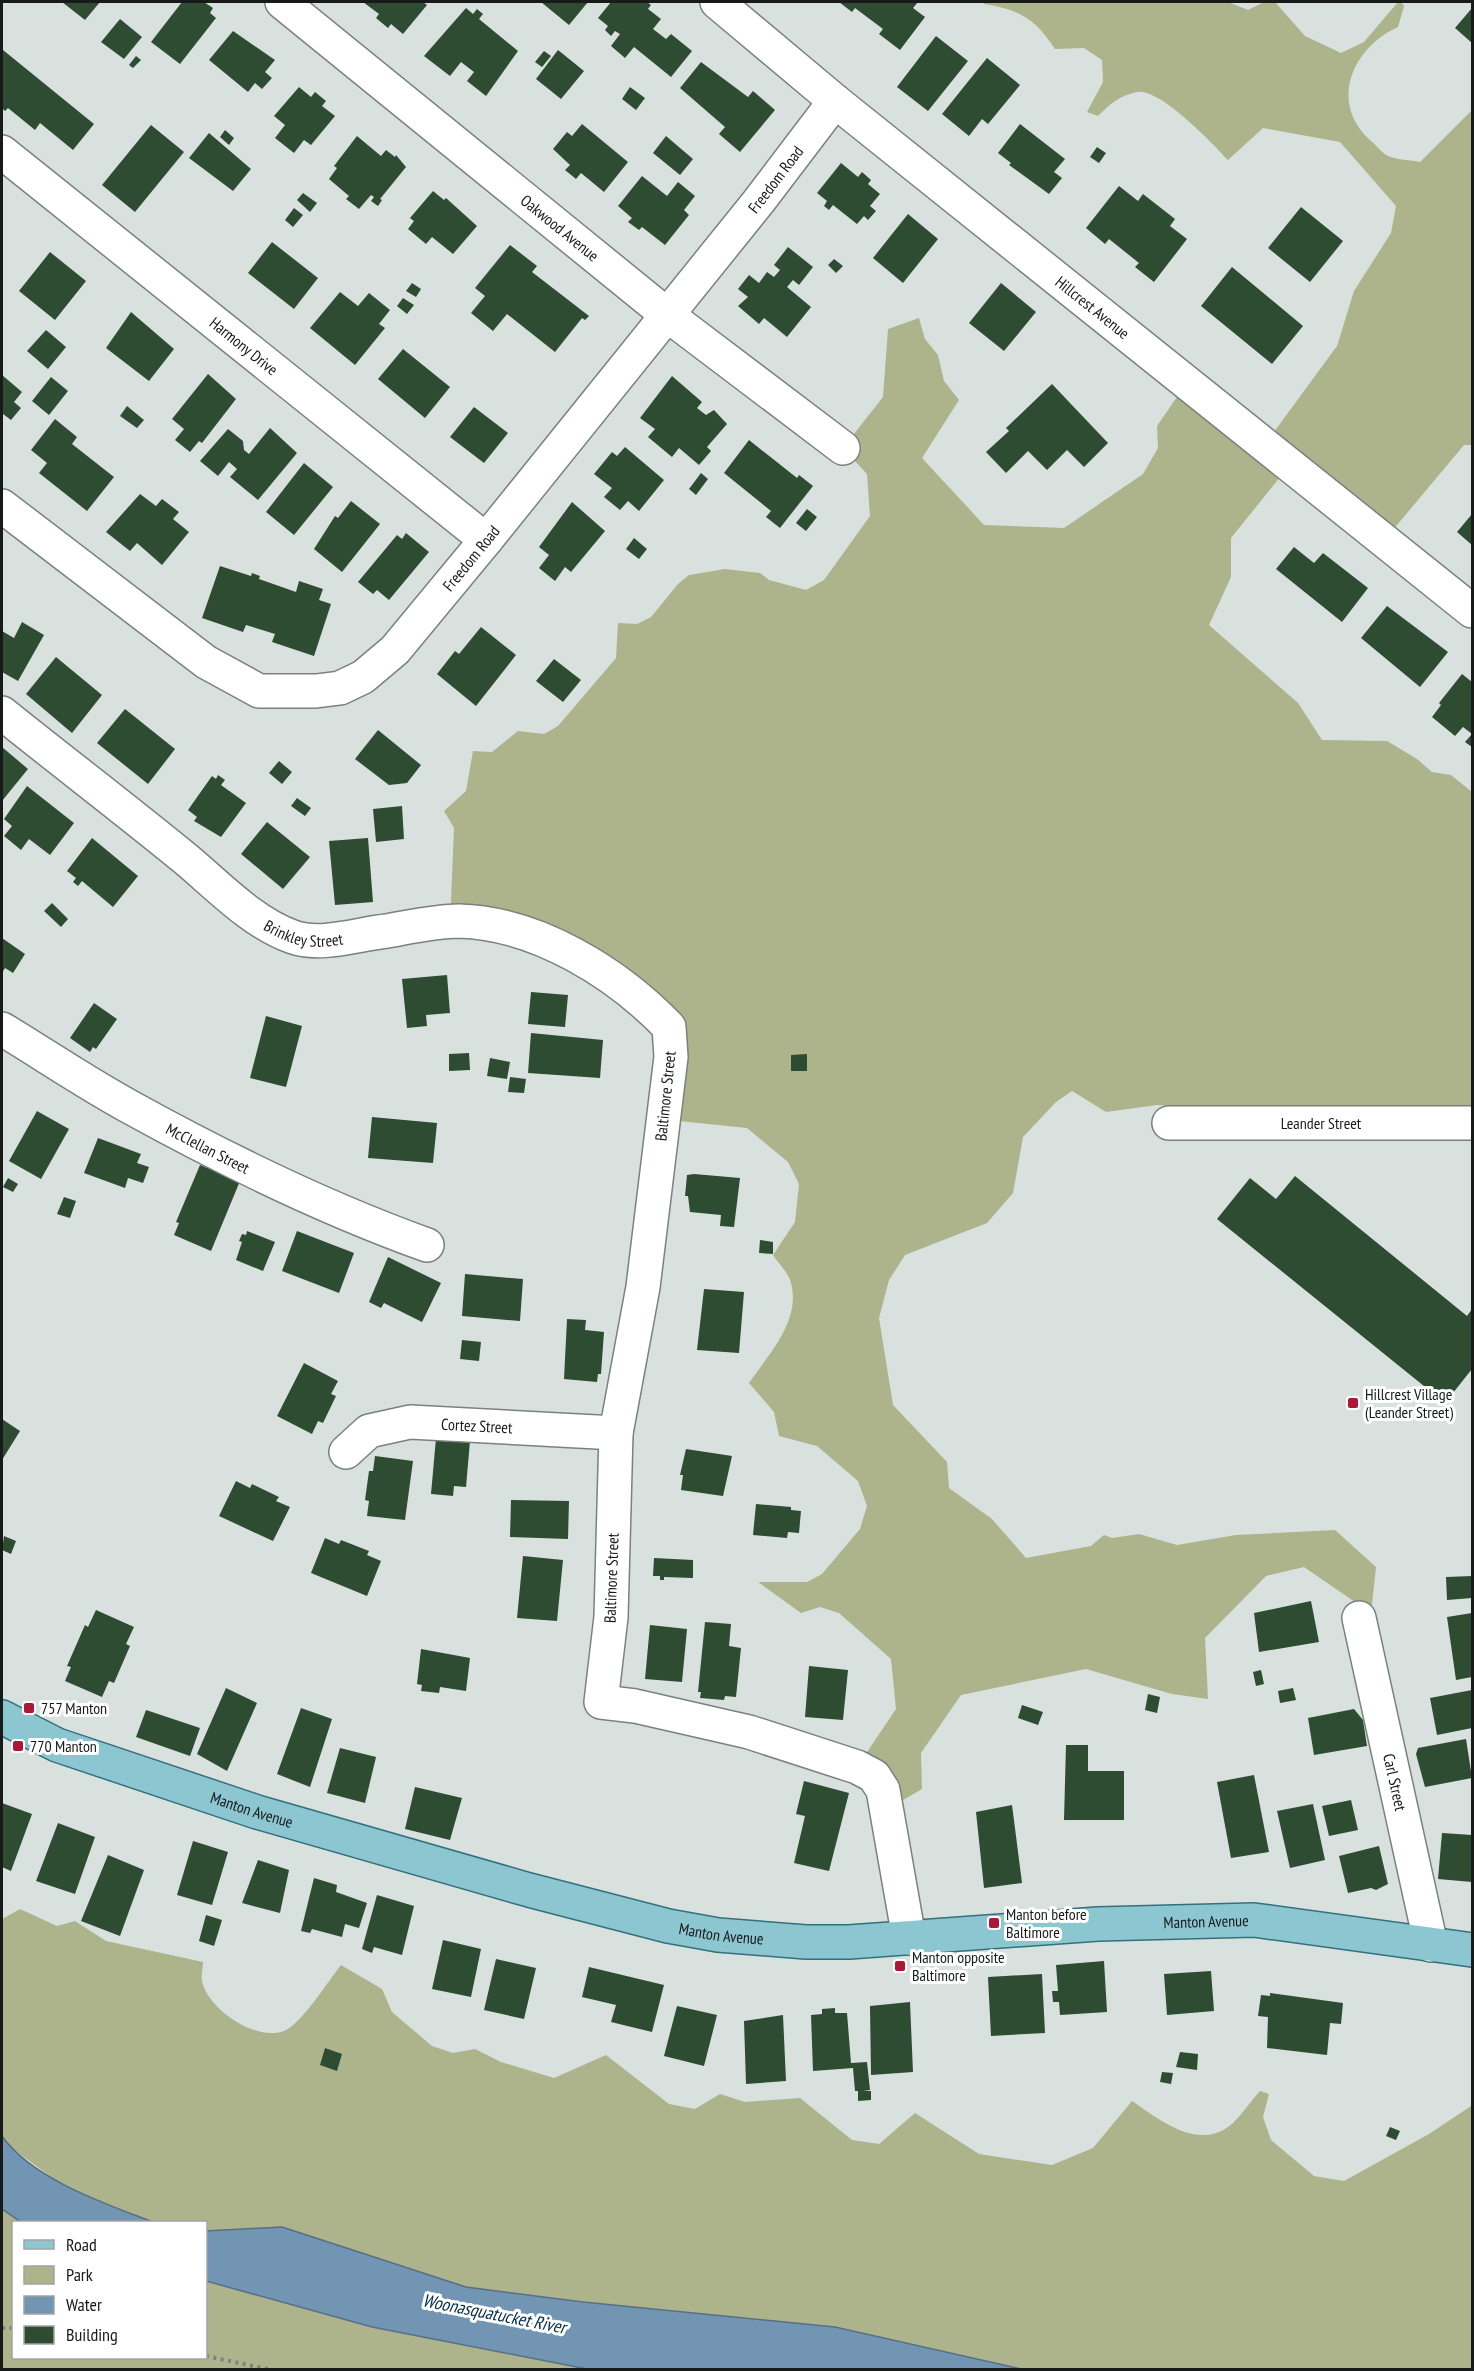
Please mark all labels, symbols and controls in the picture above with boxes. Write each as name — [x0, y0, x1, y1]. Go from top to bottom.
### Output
street label: Freedom Road — [743, 142, 807, 217]
street label: Oakwood Avenue — [517, 190, 603, 265]
street label: Hillcrest Avenue — [1051, 271, 1134, 343]
street label: Harmony Drive — [206, 313, 282, 379]
street label: Freedom Road — [438, 521, 504, 595]
street label: Brinkley Street — [261, 915, 345, 951]
street label: Baltimore Street — [650, 1049, 680, 1142]
street label: Leander Street — [1281, 1113, 1362, 1133]
street label: McClellan Street — [163, 1119, 253, 1178]
place label: Hillcrest Village (Leander Street) — [1365, 1384, 1453, 1422]
marker: Hillcrest Village (Leander Street) — [1346, 1396, 1360, 1410]
street label: Cortez Street — [441, 1414, 514, 1437]
street label: Baltimore Street — [599, 1532, 623, 1624]
place label: 757 Manton — [41, 1698, 107, 1718]
marker: 757 Manton — [22, 1701, 36, 1715]
place label: 770 Manton — [30, 1736, 97, 1756]
marker: 770 Manton — [11, 1739, 25, 1753]
street label: Carl Street — [1379, 1751, 1411, 1813]
street label: Manton Avenue — [208, 1787, 295, 1832]
place label: Manton before Baltimore — [1006, 1904, 1087, 1942]
street label: Manton Avenue — [1163, 1910, 1249, 1932]
marker: Manton before Baltimore — [987, 1916, 1001, 1930]
street label: Manton Avenue — [677, 1918, 764, 1949]
place label: Manton opposite Baltimore — [912, 1947, 1005, 1985]
marker: Manton opposite Baltimore — [893, 1959, 907, 1973]
legend — [12, 2221, 207, 2359]
text: Road — [66, 2233, 97, 2256]
text: Park — [66, 2263, 93, 2286]
water label: Woonasquatucket River — [421, 2288, 570, 2339]
text: Water — [66, 2293, 102, 2316]
text: Building — [66, 2323, 118, 2346]

